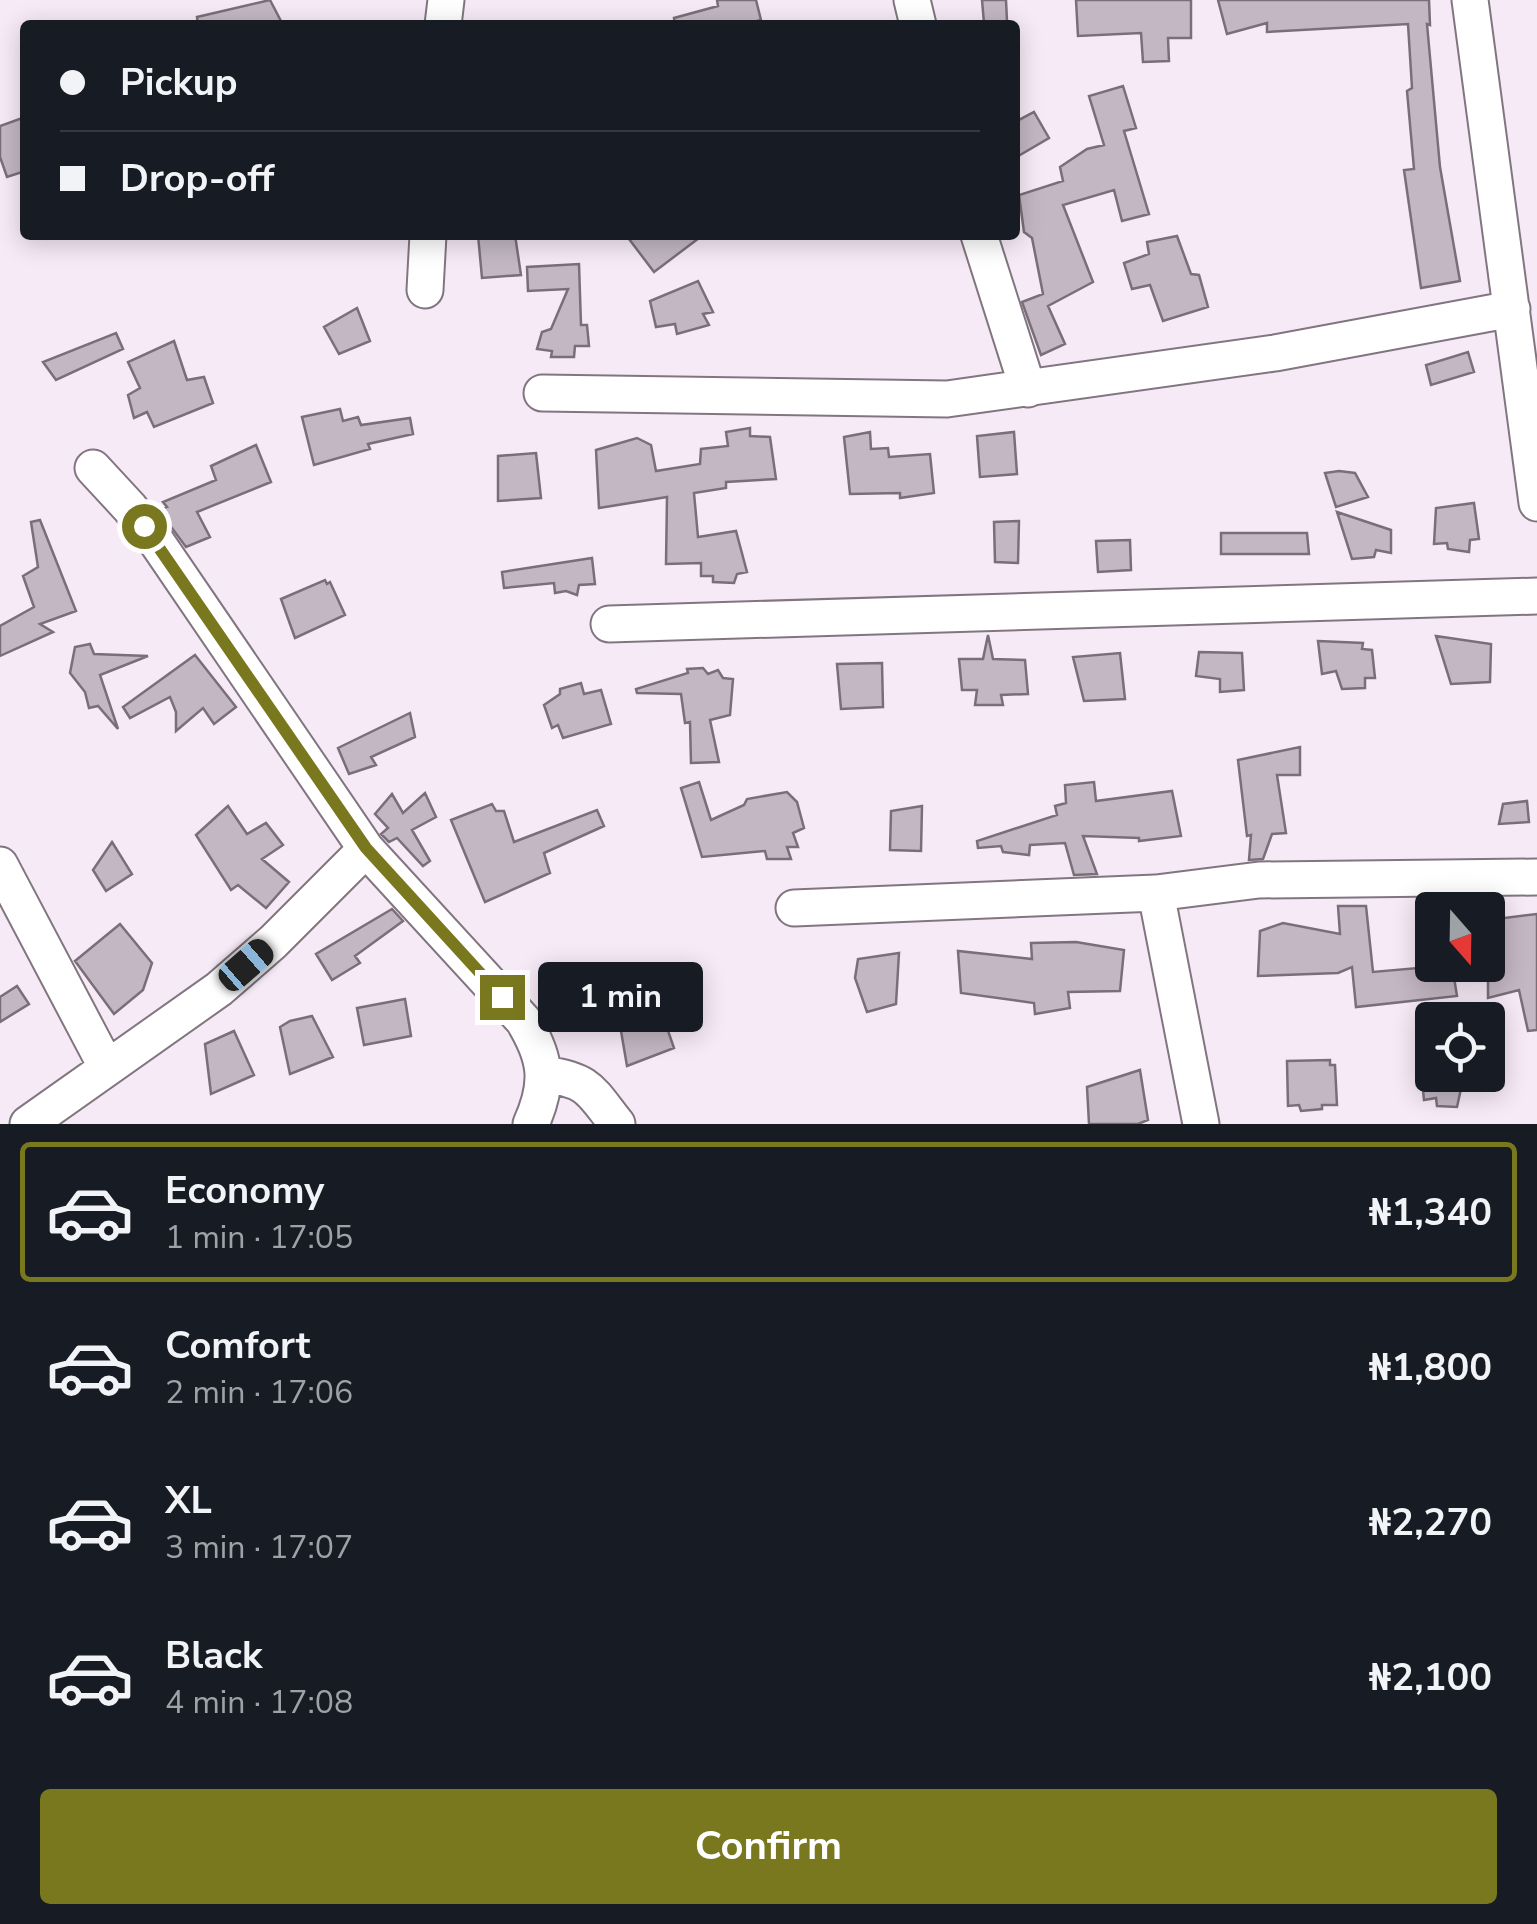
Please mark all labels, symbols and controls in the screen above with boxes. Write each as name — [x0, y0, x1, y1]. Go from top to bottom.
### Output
text: Pickup — [120, 57, 238, 108]
text: Drop-off — [120, 153, 274, 204]
route start — [122, 504, 167, 549]
north arrow — [1415, 892, 1505, 982]
map controls — [1415, 892, 1505, 1092]
car — [214, 934, 278, 996]
callout: 1 min — [537, 962, 702, 1032]
route end — [480, 975, 525, 1020]
text: 1 min — [579, 975, 662, 1018]
button: locate — [1415, 1002, 1505, 1092]
text: Economy — [165, 1165, 324, 1216]
icon: car — [45, 1167, 135, 1257]
text: ₦1,340 — [1369, 1187, 1492, 1238]
text: 1 min · 17:05 — [165, 1216, 353, 1259]
text: Comfort — [165, 1320, 310, 1371]
icon: car — [45, 1322, 135, 1412]
text: ₦1,800 — [1369, 1342, 1492, 1393]
text: 2 min · 17:06 — [165, 1371, 353, 1414]
text: XL — [165, 1475, 212, 1526]
icon: car — [45, 1477, 135, 1567]
text: ₦2,270 — [1369, 1497, 1492, 1548]
text: 3 min · 17:07 — [165, 1526, 353, 1569]
text: Black — [165, 1630, 262, 1681]
icon: car — [45, 1632, 135, 1722]
text: ₦2,100 — [1369, 1652, 1492, 1703]
text: 4 min · 17:08 — [165, 1681, 353, 1724]
button: Confirm — [40, 1789, 1497, 1904]

